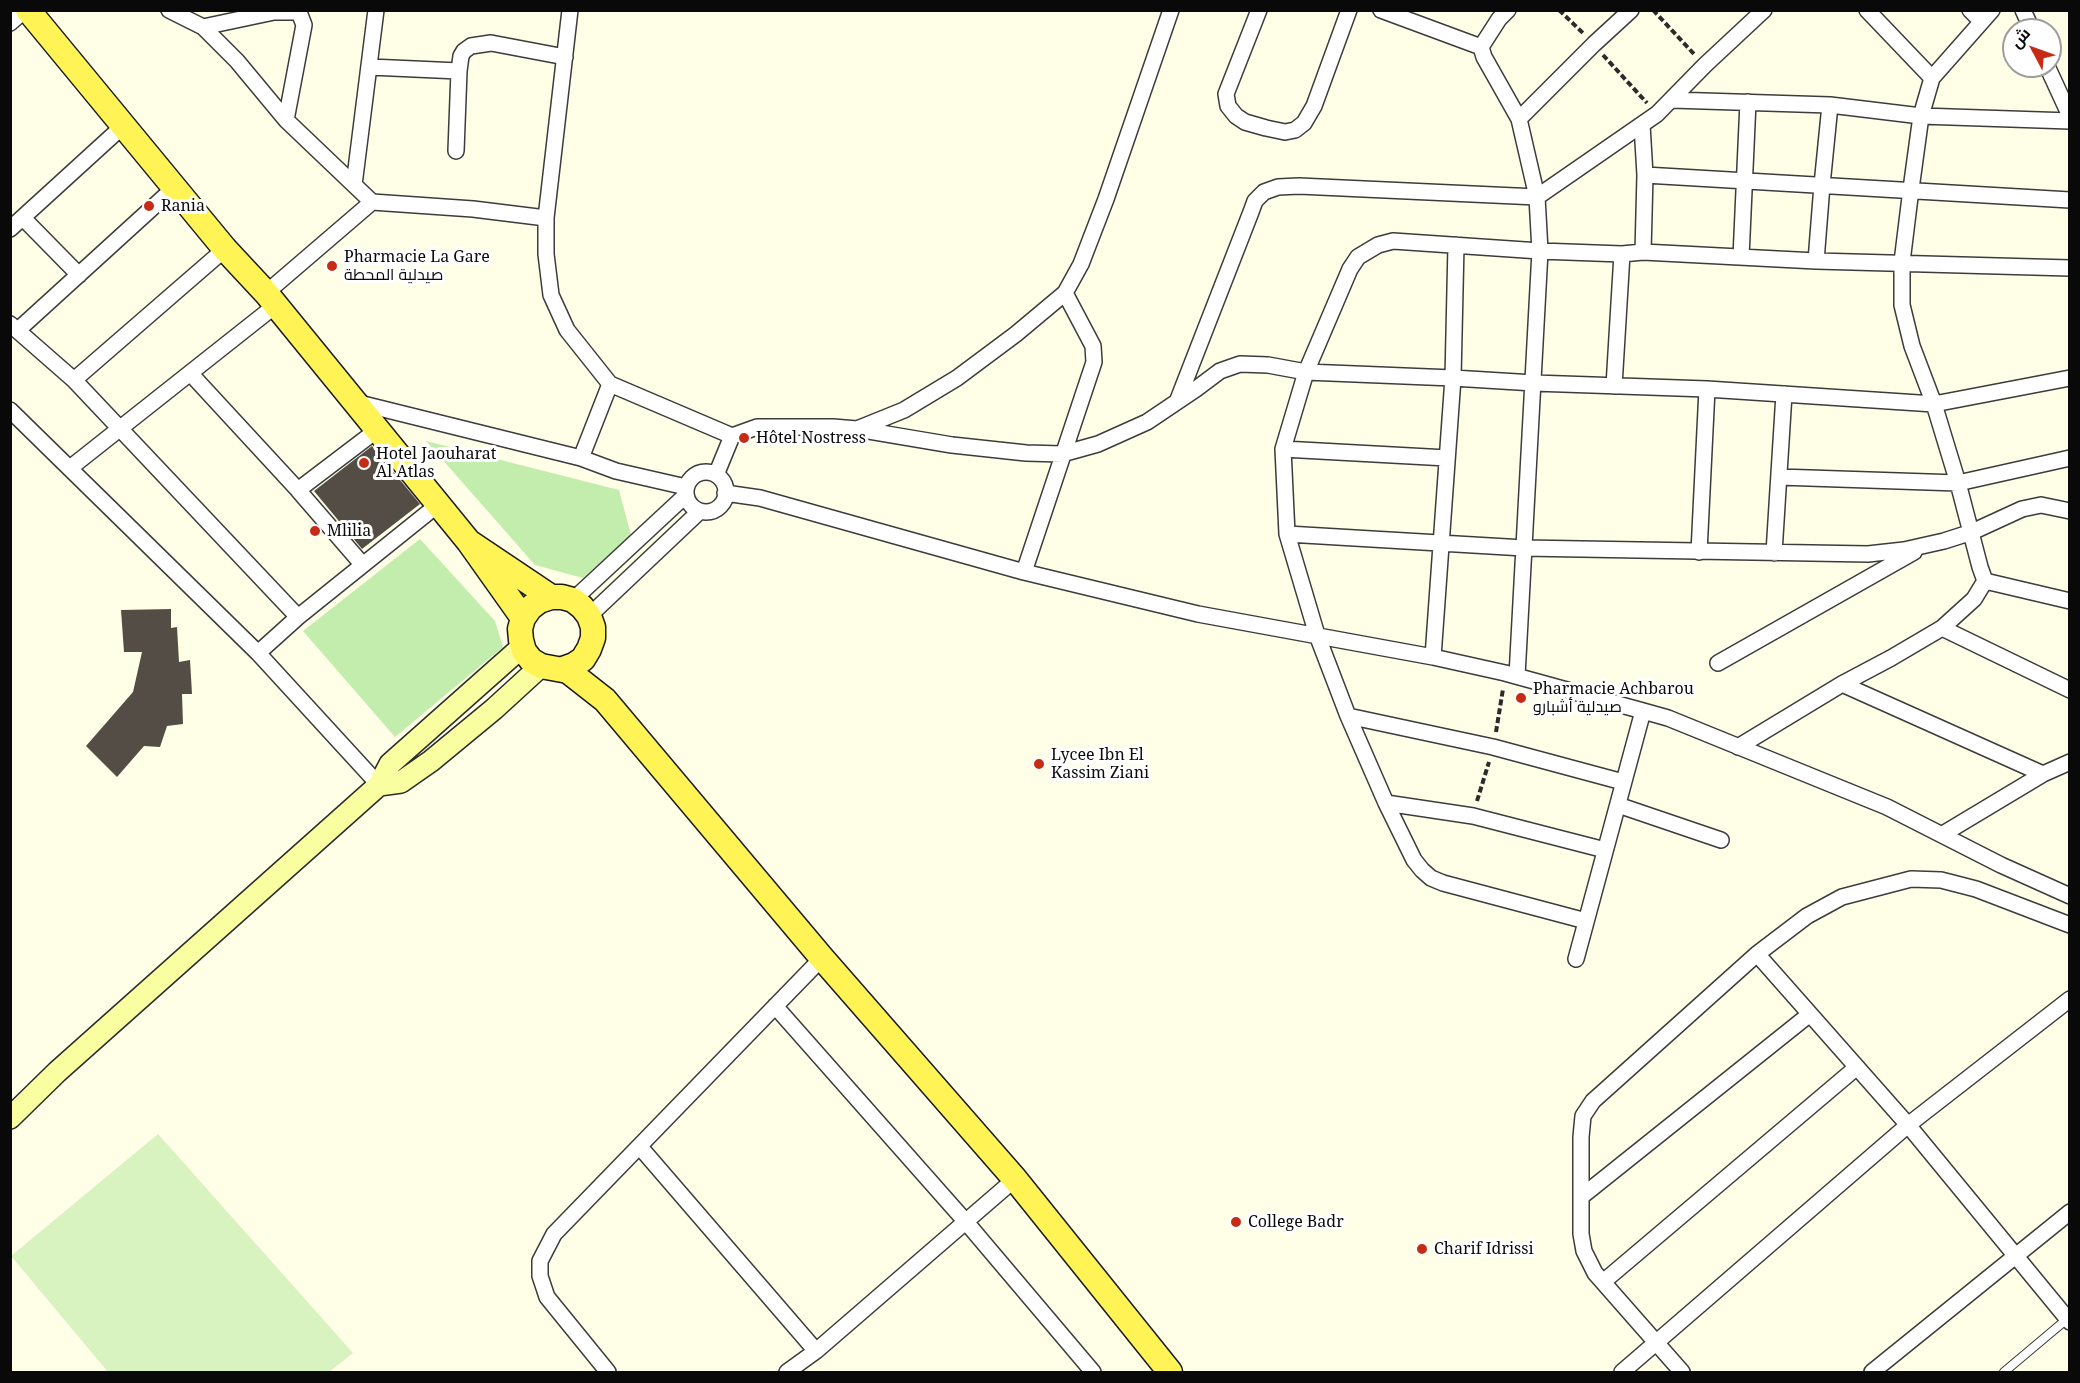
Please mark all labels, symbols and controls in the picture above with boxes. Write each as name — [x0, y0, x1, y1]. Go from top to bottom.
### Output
north arrow — [2002, 18, 2062, 78]
text: ش — [2005, 23, 2035, 52]
place label: Rania — [161, 196, 205, 216]
marker: Rania — [142, 199, 156, 213]
place label: Pharmacie La Gare صيدلية المحطة — [344, 247, 490, 285]
marker: Pharmacie La Gare صيدلية المحطة — [325, 259, 339, 273]
place label: Hôtel Nostress — [756, 428, 866, 448]
marker: Hôtel Nostress — [737, 431, 751, 445]
place label: Hotel Jaouharat Al Atlas — [376, 444, 496, 482]
marker: Hotel Jaouharat Al Atlas — [357, 456, 371, 470]
place label: Mlilia — [327, 521, 371, 541]
marker: Mlilia — [308, 524, 322, 538]
place label: Pharmacie Achbarou صيدلية أشبارو — [1533, 679, 1694, 717]
marker: Pharmacie Achbarou صيدلية أشبارو — [1514, 691, 1528, 705]
place label: Lycee Ibn El Kassim Ziani — [1051, 745, 1149, 783]
marker: Lycee Ibn El Kassim Ziani — [1032, 757, 1046, 771]
place label: College Badr — [1248, 1212, 1344, 1232]
marker: College Badr — [1229, 1215, 1243, 1229]
place label: Charif Idrissi — [1434, 1239, 1534, 1259]
marker: Charif Idrissi — [1415, 1242, 1429, 1256]

